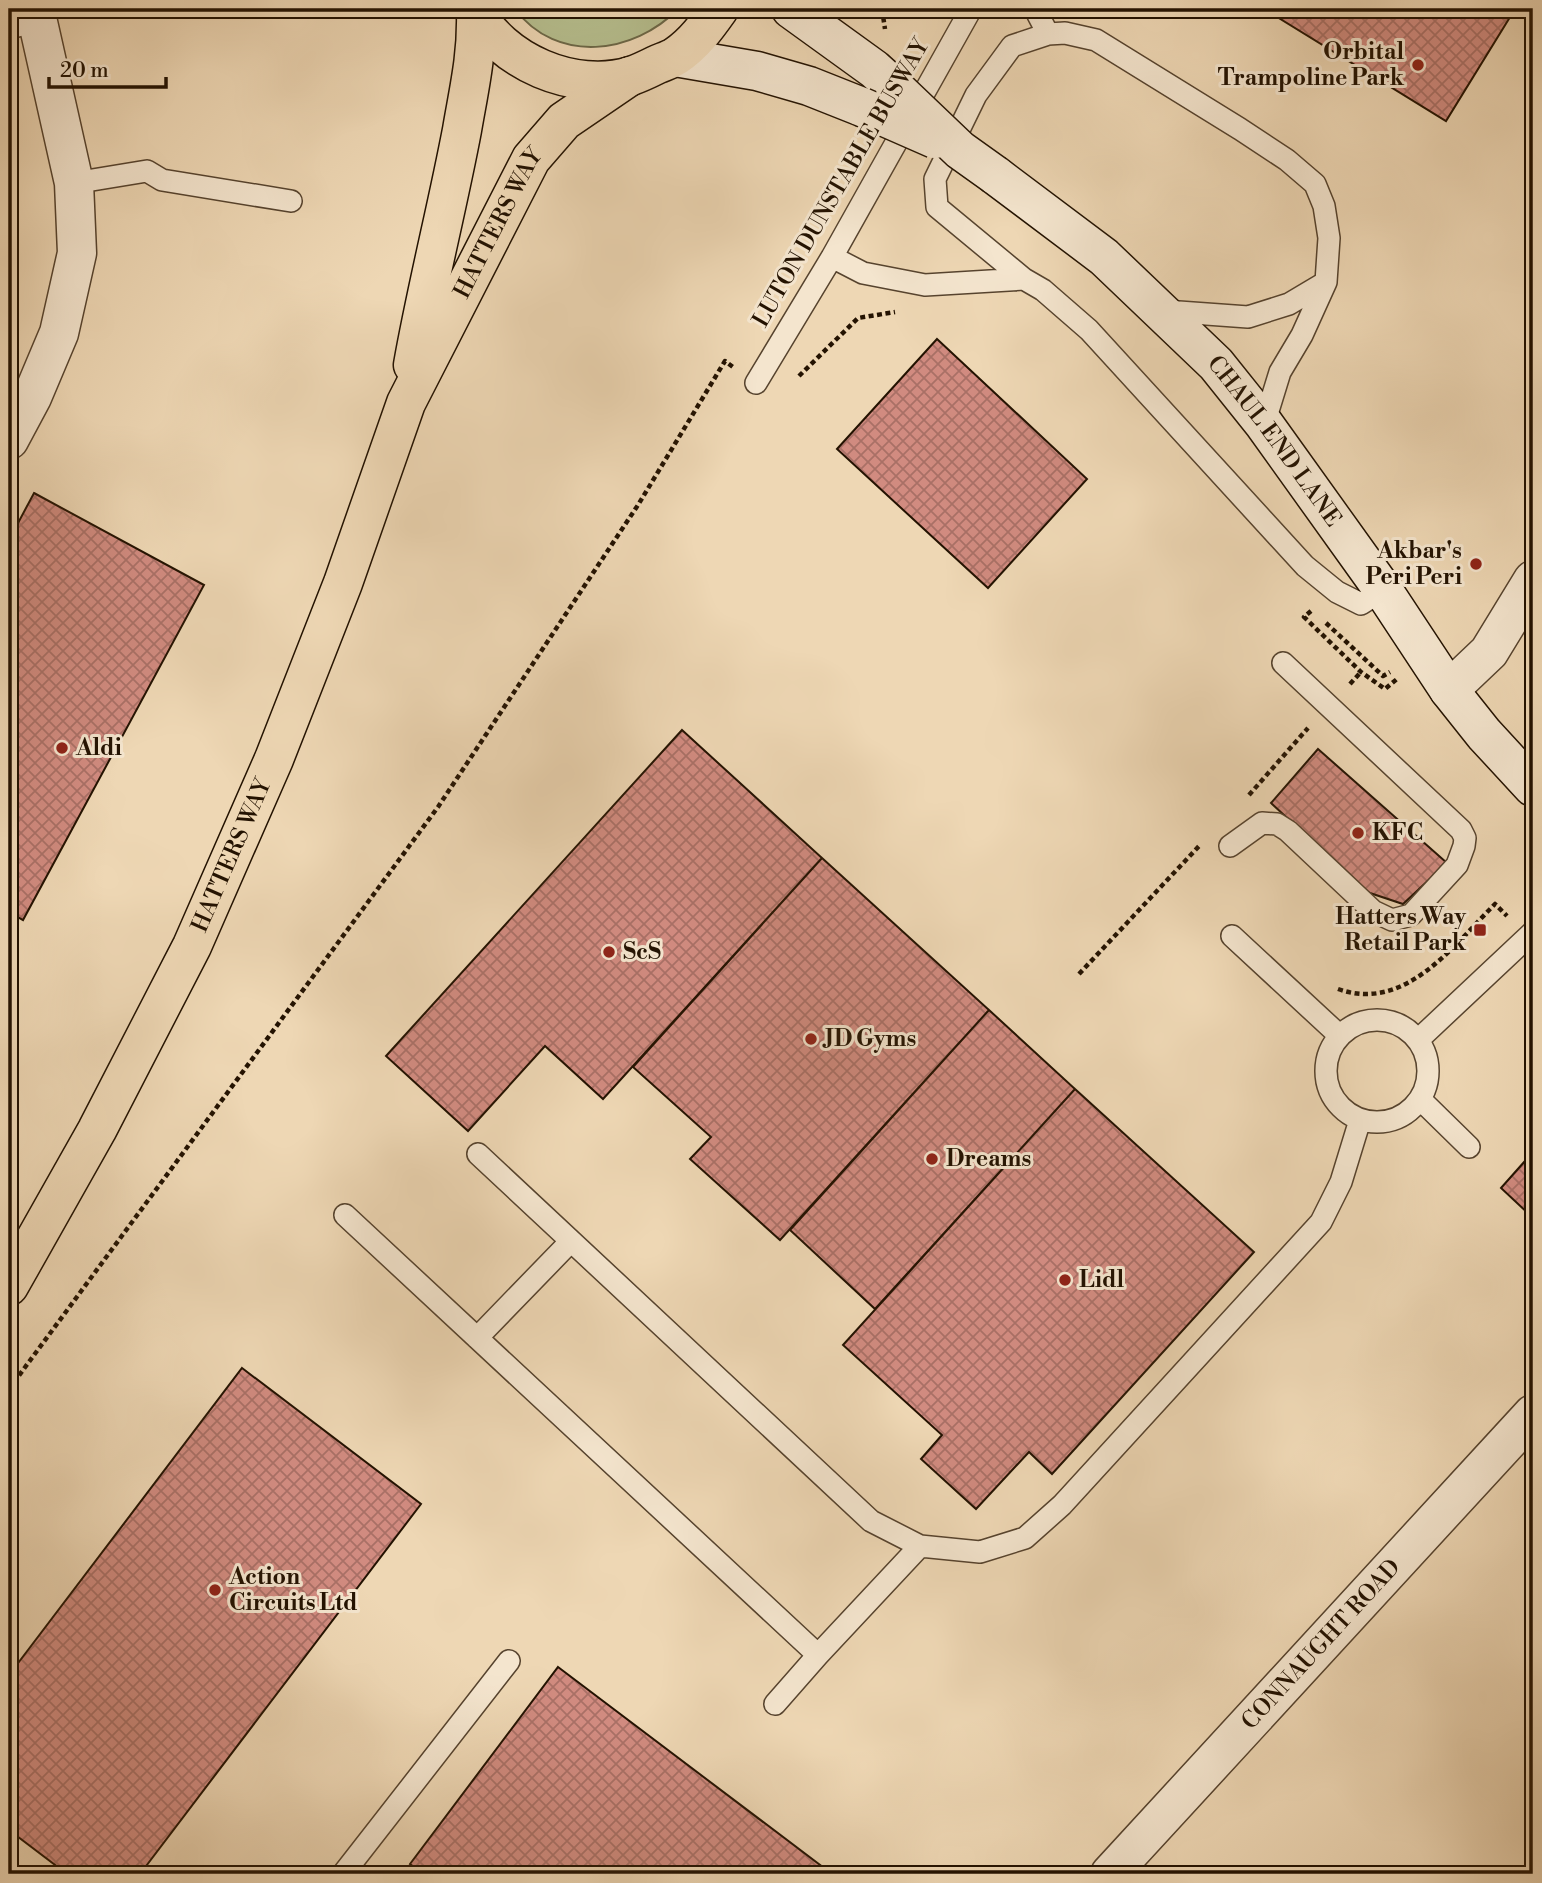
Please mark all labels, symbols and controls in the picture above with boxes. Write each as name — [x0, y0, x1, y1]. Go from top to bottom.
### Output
street label: LUTON DUNSTABLE BUSWAY — [747, 32, 936, 332]
place label: Orbital Trampoline Park — [1218, 38, 1405, 92]
scale bar — [49, 46, 166, 90]
marker: Orbital Trampoline Park — [1410, 57, 1426, 73]
text: 20 m — [60, 58, 109, 84]
street label: HATTERS WAY — [448, 141, 549, 303]
street label: CHAUL END LANE — [1201, 350, 1347, 532]
place label: Akbar's Peri Peri — [1365, 537, 1462, 591]
marker: Akbar's Peri Peri — [1468, 556, 1484, 572]
place label: Aldi — [75, 734, 122, 762]
marker: Aldi — [54, 740, 70, 756]
street label: HATTERS WAY — [186, 773, 278, 937]
place label: KFC — [1372, 819, 1423, 847]
marker: KFC — [1350, 825, 1366, 841]
place label: Hatters Way Retail Park — [1335, 903, 1467, 957]
marker: Hatters Way Retail Park — [1472, 922, 1488, 938]
place label: ScS — [623, 938, 661, 966]
marker: ScS — [601, 944, 617, 960]
place label: JD Gyms — [822, 1025, 917, 1053]
marker: JD Gyms — [803, 1031, 819, 1047]
place label: Dreams — [946, 1145, 1032, 1173]
marker: Dreams — [924, 1151, 940, 1167]
place label: Lidl — [1079, 1266, 1125, 1294]
marker: Lidl — [1057, 1272, 1073, 1288]
street label: CONNAUGHT ROAD — [1236, 1553, 1407, 1735]
place label: Action Circuits Ltd — [228, 1563, 358, 1617]
marker: Action Circuits Ltd — [207, 1582, 223, 1598]

